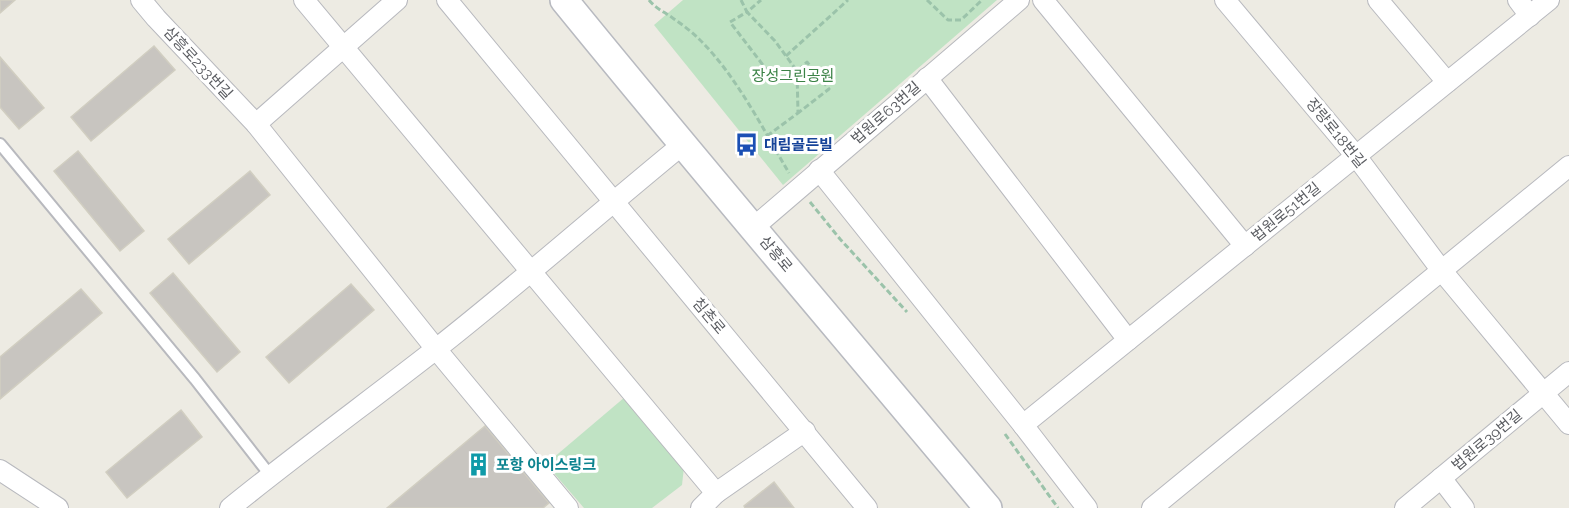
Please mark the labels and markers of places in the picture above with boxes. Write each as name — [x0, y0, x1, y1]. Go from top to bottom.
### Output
bus stop icon: 대림골든빌 — [733, 132, 759, 158]
place label: 대림골든빌 — [764, 136, 833, 154]
building icon: 포항 아이스링크 — [465, 452, 491, 478]
place label: 포항 아이스링크 — [496, 456, 596, 474]

